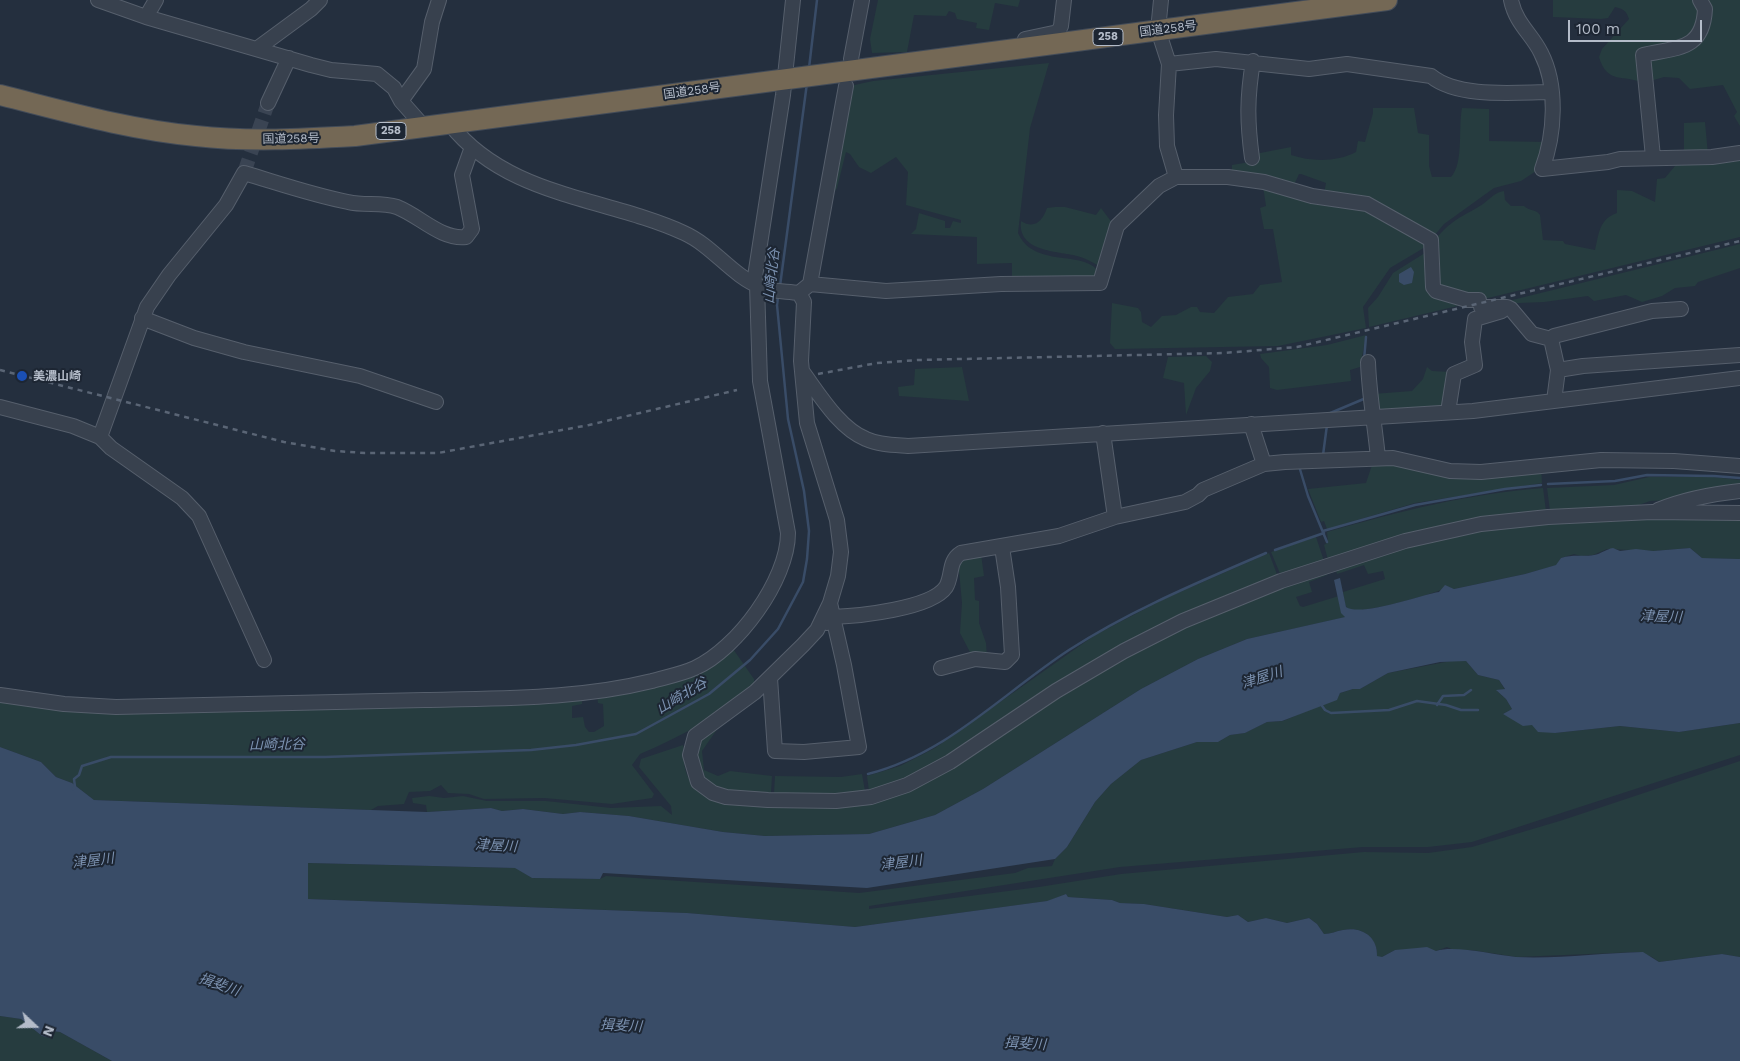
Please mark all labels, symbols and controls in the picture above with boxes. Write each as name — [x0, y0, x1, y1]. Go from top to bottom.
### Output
scale bar — [1570, 10, 1704, 42]
street label: 国道258号 — [1139, 18, 1197, 40]
text: 100 m — [1576, 20, 1620, 38]
road number: 258 — [1093, 28, 1123, 46]
street label: 国道258号 — [663, 80, 721, 102]
road number: 258 — [376, 122, 406, 140]
street label: 国道258号 — [262, 131, 320, 147]
water label: 山崎北谷 — [761, 247, 783, 305]
marker: 美濃山崎 — [15, 369, 29, 383]
place label: 美濃山崎 — [33, 369, 81, 383]
water label: 津屋川 — [1640, 608, 1682, 626]
water label: 津屋川 — [1239, 664, 1285, 692]
water label: 山崎北谷 — [654, 674, 710, 718]
water label: 山崎北谷 — [249, 736, 305, 754]
water label: 津屋川 — [475, 837, 517, 855]
water label: 津屋川 — [71, 850, 115, 872]
water label: 津屋川 — [879, 852, 923, 874]
water label: 揖斐川 — [196, 970, 242, 1000]
north arrow — [10, 1001, 60, 1051]
water label: 揖斐川 — [600, 1017, 642, 1035]
text: N — [40, 1024, 58, 1039]
water label: 揖斐川 — [1004, 1035, 1046, 1053]

